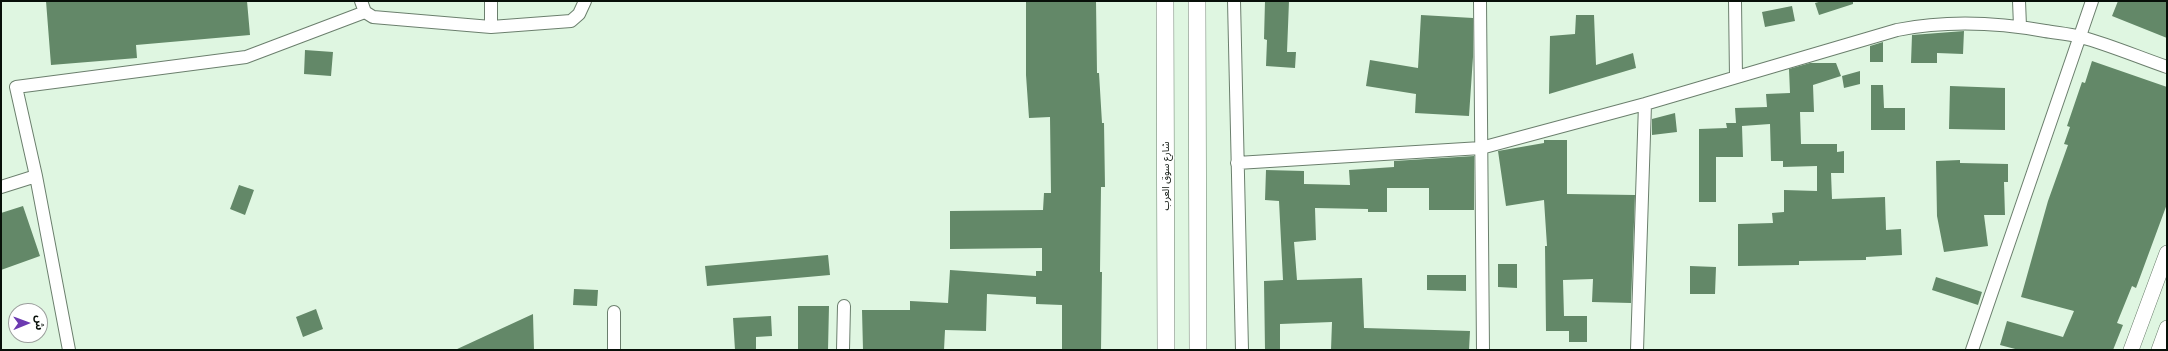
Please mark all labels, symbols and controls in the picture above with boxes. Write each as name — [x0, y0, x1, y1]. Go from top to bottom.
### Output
street label: شارع سوق العرب — [1160, 142, 1172, 210]
north arrow — [8, 303, 48, 343]
text: ش — [33, 315, 46, 330]

